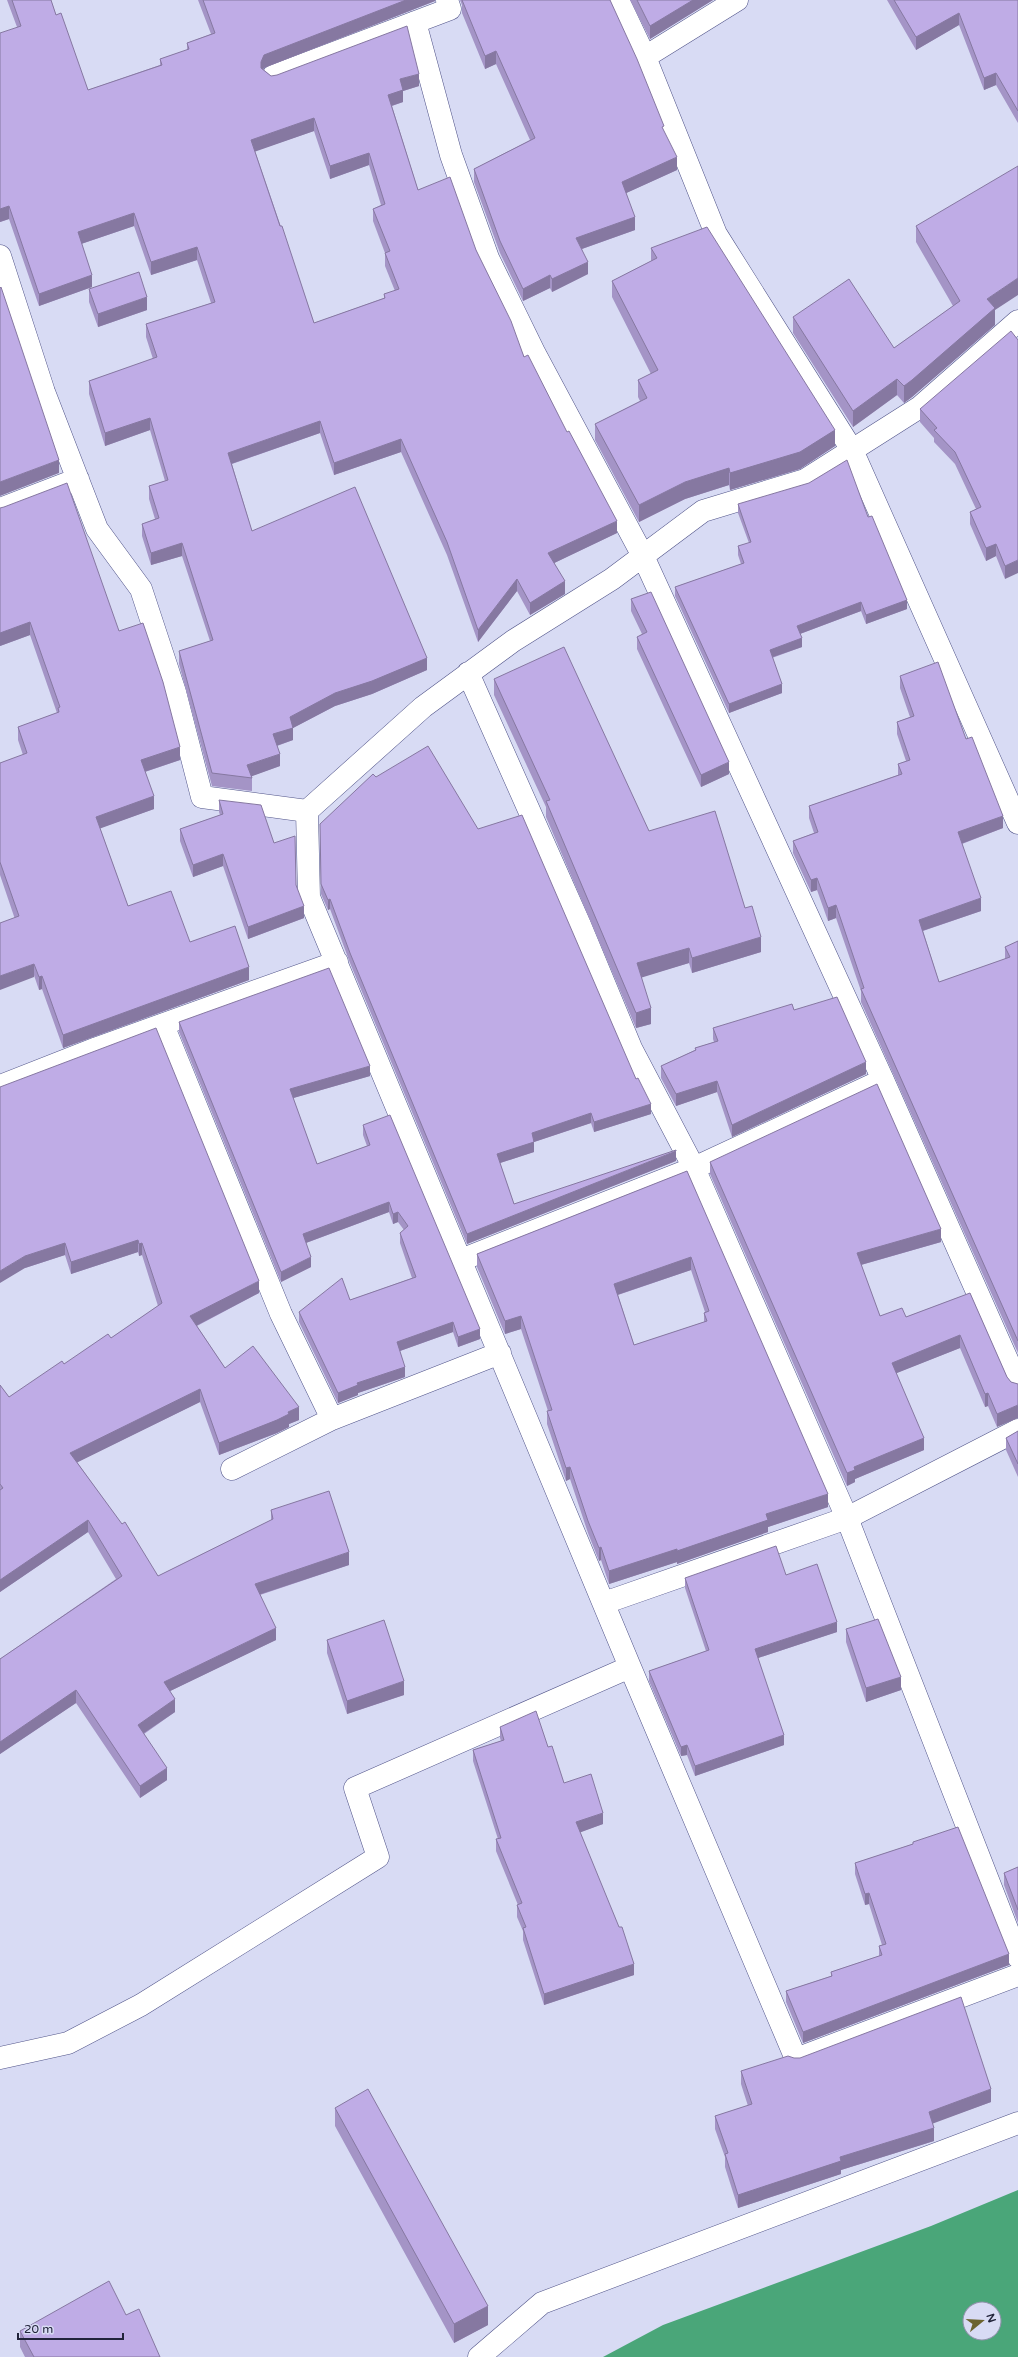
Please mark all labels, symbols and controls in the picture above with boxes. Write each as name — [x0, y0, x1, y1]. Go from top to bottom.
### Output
north arrow — [962, 2301, 1002, 2341]
text: N — [983, 2312, 999, 2324]
scale bar — [18, 2315, 123, 2341]
text: 20 m — [24, 2322, 53, 2336]

